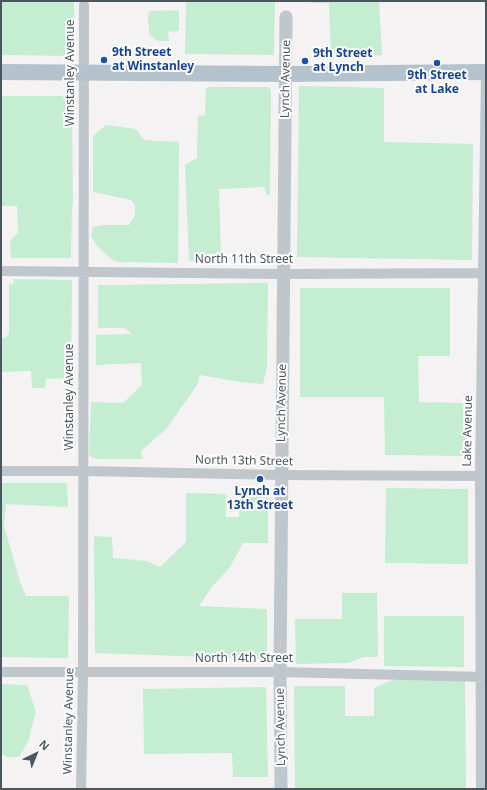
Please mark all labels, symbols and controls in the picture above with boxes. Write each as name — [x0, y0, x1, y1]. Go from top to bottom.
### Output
street label: Winstanley Avenue — [64, 20, 78, 126]
street label: Lynch Avenue — [278, 40, 294, 118]
place label: 9th Street at Winstanley — [112, 46, 194, 74]
place label: 9th Street at Lynch — [313, 47, 372, 75]
marker: 9th Street at Winstanley — [99, 55, 109, 65]
marker: 9th Street at Lynch — [300, 56, 310, 66]
marker: 9th Street at Lake — [432, 58, 442, 68]
place label: 9th Street at Lake — [407, 69, 467, 97]
street label: North 11th Street — [195, 253, 293, 267]
street label: Winstanley Avenue — [63, 344, 77, 450]
street label: Lynch Avenue — [274, 364, 290, 442]
street label: Lake Avenue — [460, 395, 476, 467]
street label: North 13th Street — [195, 453, 293, 469]
marker: Lynch at 13th Street — [255, 474, 265, 484]
place label: Lynch at 13th Street — [227, 485, 293, 513]
street label: North 14th Street — [195, 652, 293, 666]
street label: Winstanley Avenue — [61, 667, 77, 775]
street label: Lynch Avenue — [273, 688, 289, 766]
north arrow — [16, 734, 56, 774]
text: N — [36, 736, 53, 753]

